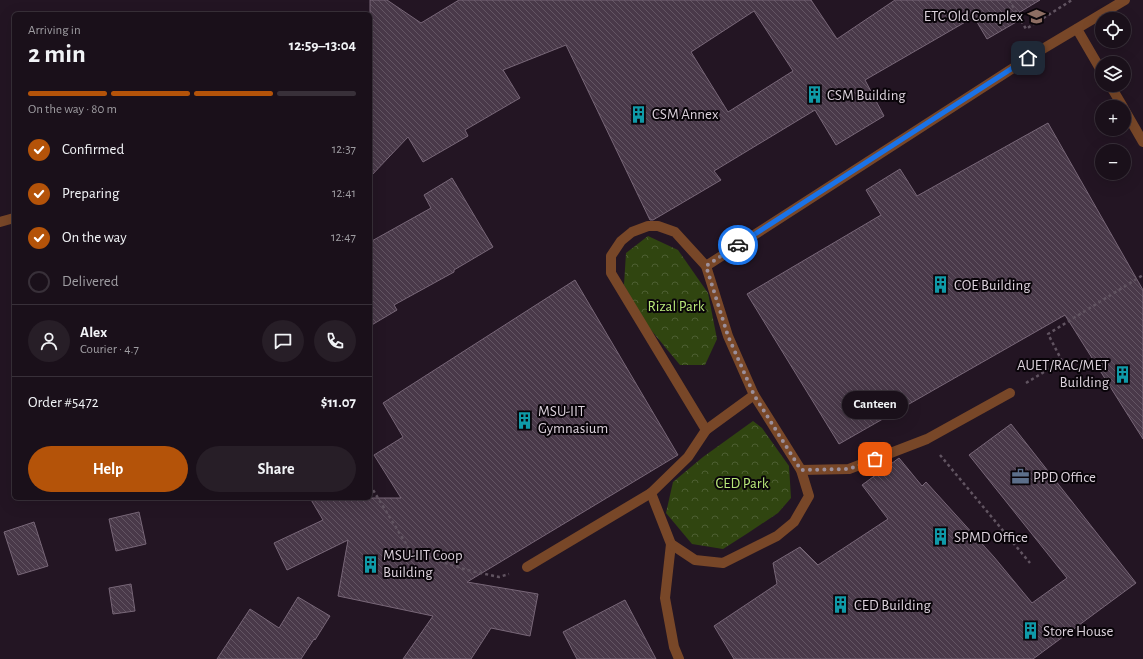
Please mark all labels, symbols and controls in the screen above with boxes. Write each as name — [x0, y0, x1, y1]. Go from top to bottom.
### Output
school or university icon: ETC Old Complex — [1026, 6, 1046, 26]
place label: ETC Old Complex — [924, 9, 1023, 24]
map controls — [1095, 12, 1131, 180]
button: locate — [1095, 12, 1131, 48]
text: Arriving in — [28, 24, 81, 37]
text: 12:59–13:04 — [289, 38, 356, 53]
text: 2 min — [28, 41, 86, 67]
pin — [1011, 41, 1045, 75]
icon: home — [1017, 47, 1039, 69]
button: layers — [1095, 56, 1131, 92]
building icon: CSM Building — [804, 85, 824, 105]
place label: CSM Building — [827, 88, 906, 103]
button: + — [1095, 100, 1131, 136]
text: On the way · 80 m — [28, 103, 117, 116]
building icon: CSM Annex — [629, 104, 649, 124]
place label: CSM Annex — [652, 107, 719, 122]
icon: check — [28, 139, 50, 161]
text: Confirmed — [62, 142, 124, 157]
text: 12:37 — [332, 143, 356, 156]
button: − — [1095, 144, 1131, 180]
icon: check — [28, 183, 50, 205]
text: Preparing — [62, 186, 119, 201]
text: 12:41 — [332, 187, 356, 200]
courier — [718, 225, 758, 265]
icon: check — [28, 227, 50, 249]
text: On the way — [62, 230, 127, 245]
text: 12:47 — [331, 231, 356, 244]
icon: car — [727, 234, 749, 256]
text: Delivered — [62, 274, 119, 289]
building icon: COE Building — [931, 275, 951, 295]
place label: COE Building — [954, 278, 1031, 293]
park label: Rizal Park — [647, 299, 705, 314]
button: person — [28, 320, 70, 362]
button: chat — [262, 320, 304, 362]
button: phone — [314, 320, 356, 362]
text: Alex — [80, 325, 107, 340]
text: Courier · 4.7 — [80, 343, 139, 356]
place label: AUET/RAC/MET Building — [1017, 358, 1110, 390]
building icon: AUET/RAC/MET Building — [1112, 364, 1132, 384]
callout: Canteen — [842, 391, 908, 419]
text: Order #5472 — [28, 395, 99, 410]
text: $11.07 — [321, 395, 356, 410]
text: Canteen — [853, 398, 897, 411]
place label: MSU-IIT Gymnasium — [538, 404, 608, 436]
building icon: MSU-IIT Gymnasium — [515, 410, 535, 430]
pin — [858, 442, 892, 476]
button: Help — [28, 446, 188, 492]
button: Share — [196, 446, 356, 492]
icon: bag — [864, 448, 886, 470]
office icon: PPD Office — [1010, 467, 1030, 487]
place label: PPD Office — [1033, 470, 1096, 485]
park label: CED Park — [715, 476, 769, 491]
building icon: SPMD Office — [931, 527, 951, 547]
place label: SPMD Office — [954, 530, 1028, 545]
place label: MSU-IIT Coop Building — [383, 548, 463, 580]
building icon: MSU-IIT Coop Building — [360, 554, 380, 574]
building icon: CED Building — [831, 595, 851, 615]
place label: CED Building — [854, 598, 931, 613]
building icon: Store House — [1020, 621, 1040, 641]
place label: Store House — [1043, 624, 1114, 639]

